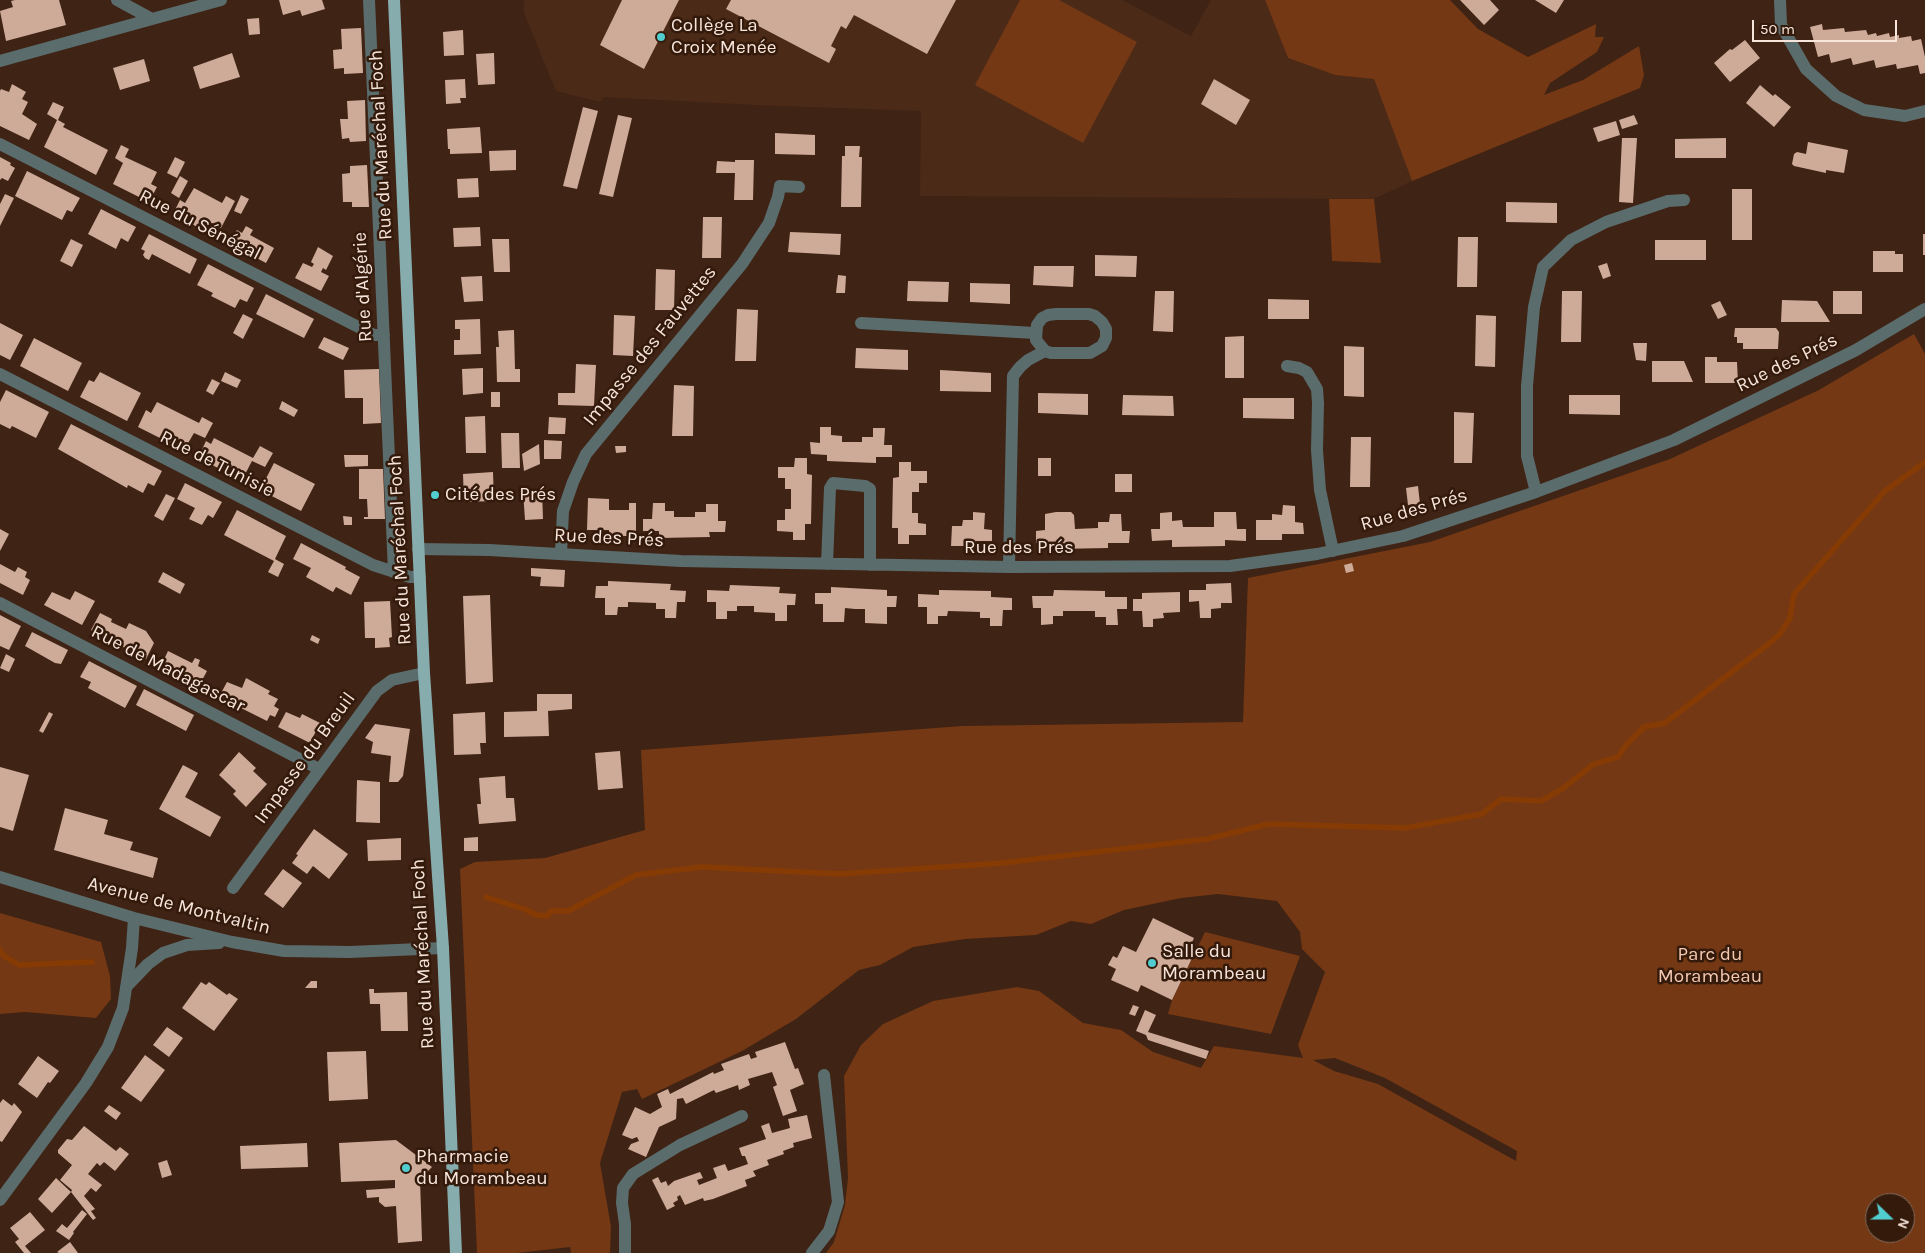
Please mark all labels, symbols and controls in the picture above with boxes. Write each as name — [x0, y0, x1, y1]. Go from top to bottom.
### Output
scale bar — [1755, 10, 1900, 42]
place label: Collège La Croix Menée — [671, 15, 777, 59]
text: 50 m — [1760, 20, 1795, 38]
marker: Collège La Croix Menée — [655, 31, 667, 43]
street label: Rue du Maréchal Foch — [365, 49, 397, 241]
street label: Rue du Sénégal — [135, 185, 265, 265]
street label: Rue d'Algérie — [349, 231, 377, 343]
street label: Impasse des Fauvettes — [578, 261, 722, 431]
street label: Rue des Prés — [1733, 329, 1841, 397]
street label: Rue de Tunisie — [156, 425, 278, 503]
street label: Rue du Maréchal Foch — [384, 454, 416, 646]
place label: Cité des Prés — [445, 484, 556, 506]
street label: Rue des Prés — [1358, 484, 1470, 536]
marker: Cité des Prés — [429, 489, 441, 501]
street label: Rue des Prés — [553, 524, 665, 552]
street label: Rue des Prés — [964, 537, 1074, 559]
street label: Rue de Madagascar — [87, 620, 249, 718]
street label: Impasse du Breuil — [250, 688, 360, 828]
street label: Rue du Maréchal Foch — [407, 858, 439, 1050]
street label: Avenue de Montvaltin — [85, 872, 273, 940]
place label: Salle du Morambeau — [1162, 941, 1267, 985]
park label: Parc du Morambeau — [1658, 944, 1762, 988]
marker: Salle du Morambeau — [1146, 957, 1158, 969]
place label: Pharmacie du Morambeau — [416, 1146, 548, 1190]
marker: Pharmacie du Morambeau — [400, 1162, 412, 1174]
north arrow — [1865, 1193, 1915, 1243]
text: N — [1894, 1216, 1913, 1231]

